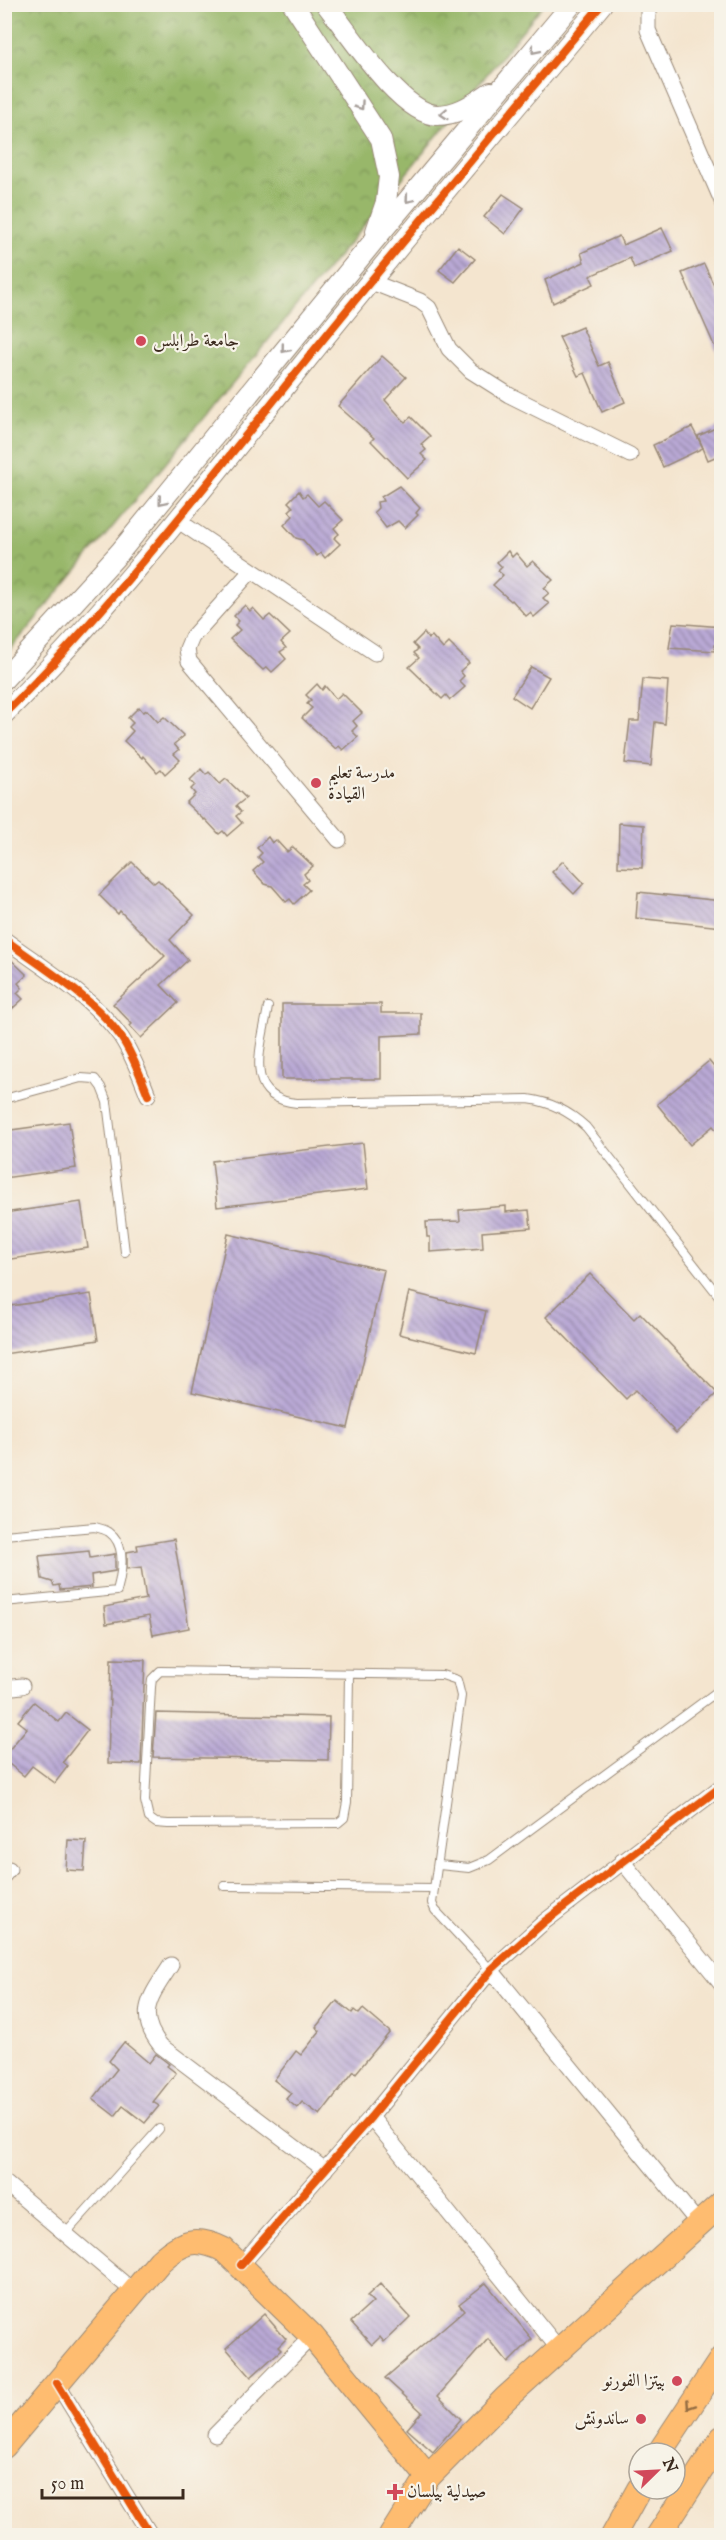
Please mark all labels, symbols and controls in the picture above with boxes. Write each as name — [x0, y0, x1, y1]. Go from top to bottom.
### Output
one-way arrow — [531, 43, 542, 54]
one-way arrow — [353, 100, 364, 111]
one-way arrow — [440, 107, 449, 120]
one-way arrow — [405, 192, 416, 203]
place label: جامعة طرابلس — [153, 330, 239, 353]
marker: جامعة طرابلس — [134, 334, 148, 348]
one-way arrow — [282, 342, 293, 353]
one-way arrow — [158, 494, 169, 505]
place label: مدرسة تعليم القيادة — [328, 762, 395, 806]
marker: مدرسة تعليم القيادة — [309, 776, 323, 790]
place label: بيتزا الفورنو — [601, 2370, 665, 2393]
marker: بيتزا الفورنو — [670, 2374, 684, 2388]
one-way arrow — [686, 2398, 697, 2409]
place label: ساندوتش — [574, 2408, 629, 2431]
marker: ساندوتش — [634, 2412, 648, 2426]
north arrow — [627, 2441, 687, 2501]
text: N — [657, 2454, 681, 2476]
scale bar — [42, 2462, 183, 2500]
text: 50 m — [51, 2473, 84, 2496]
place label: صيدلية بيلسان — [407, 2481, 486, 2504]
marker: صيدلية بيلسان — [388, 2485, 402, 2499]

